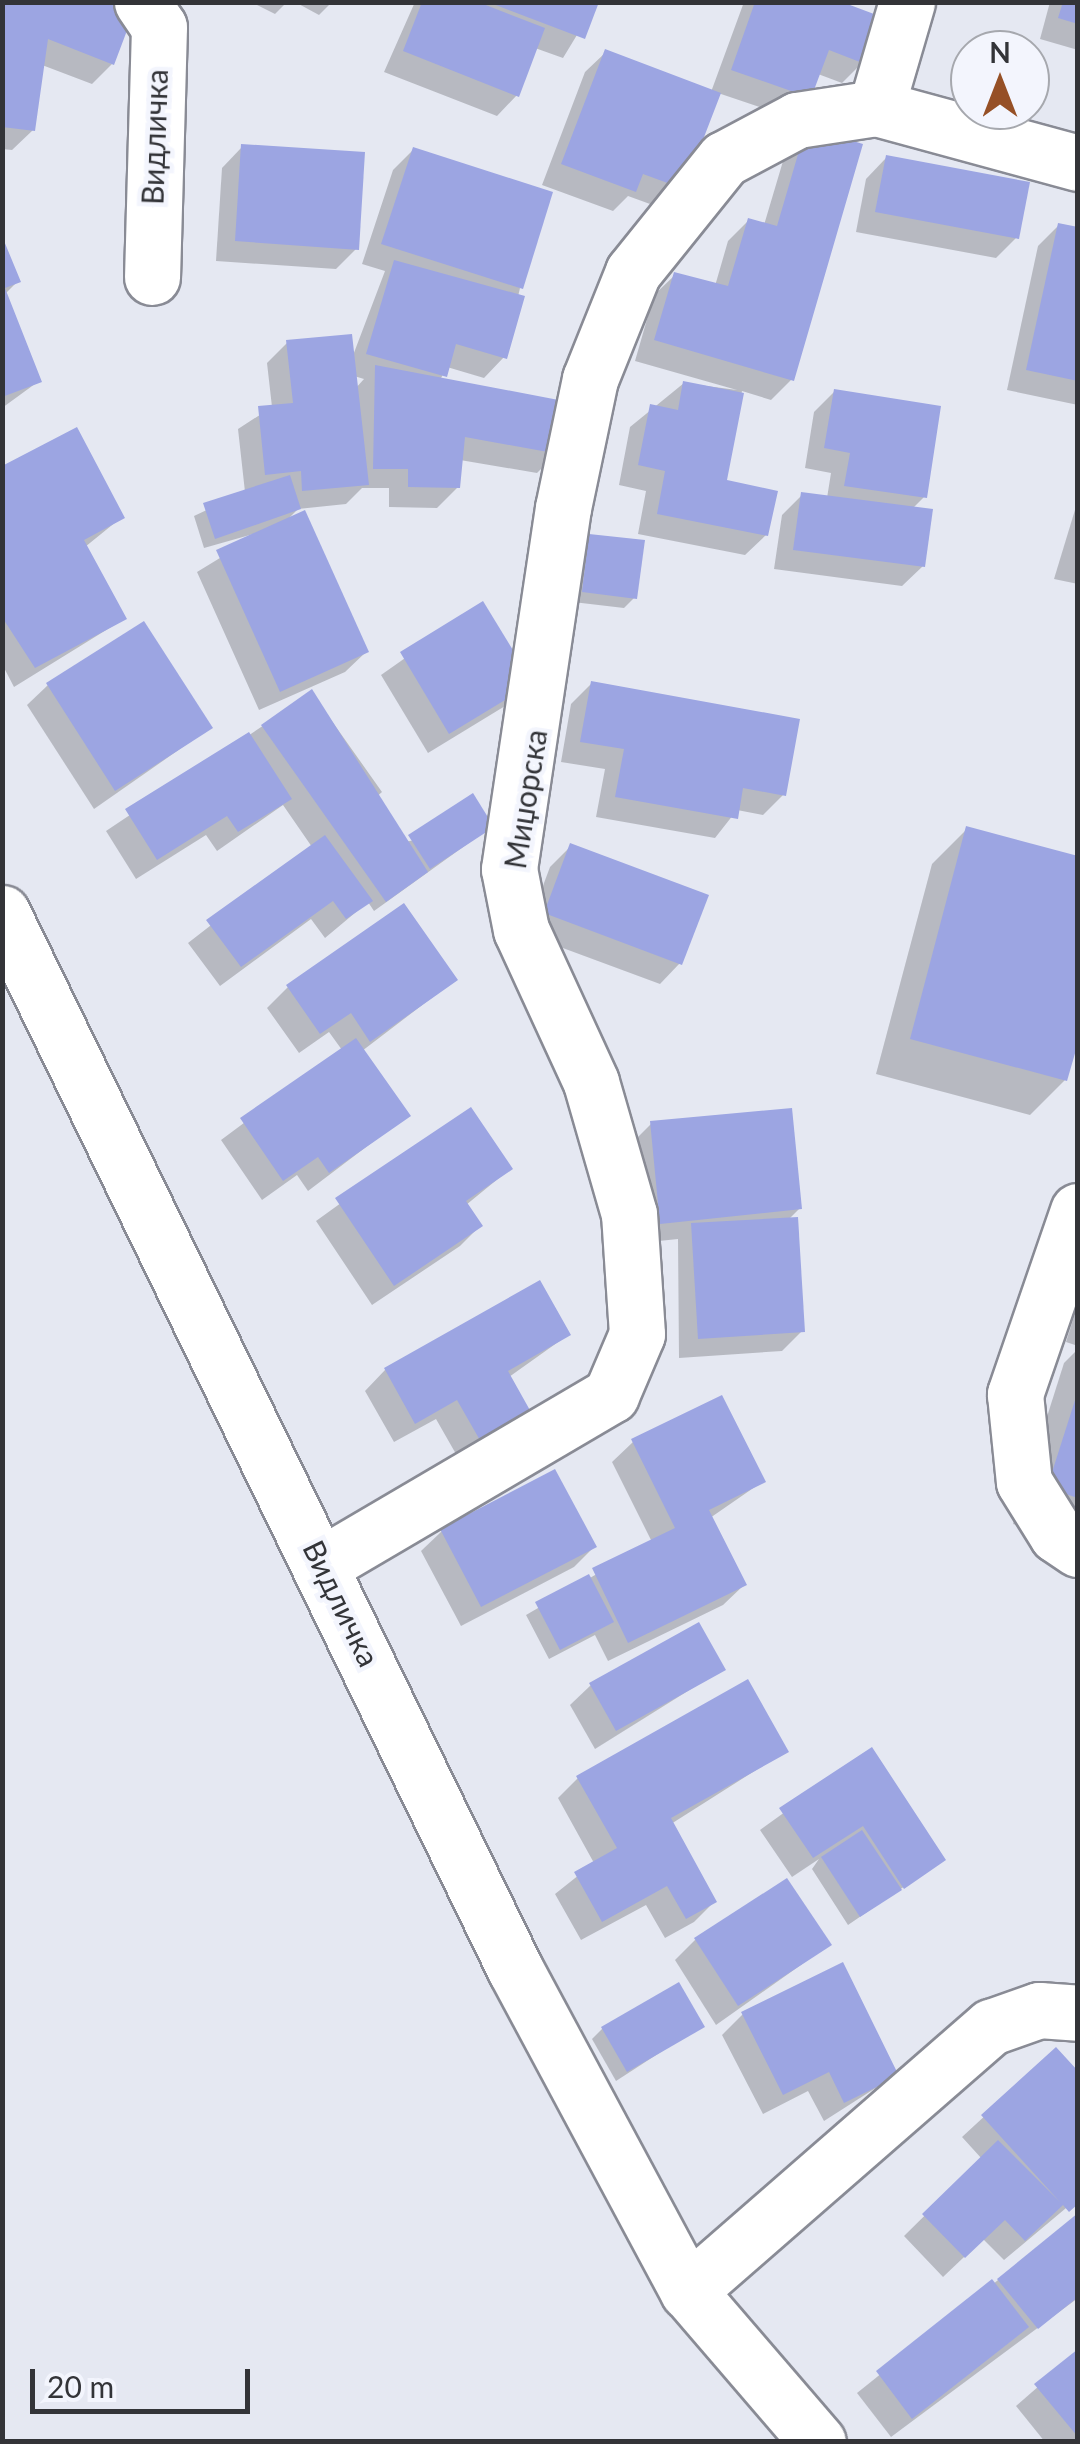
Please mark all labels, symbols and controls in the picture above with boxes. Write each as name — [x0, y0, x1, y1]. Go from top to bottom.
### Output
north arrow — [950, 30, 1050, 130]
text: N — [989, 35, 1011, 69]
street label: Видличка — [134, 69, 174, 205]
street label: Миџорска — [496, 727, 554, 871]
street label: Видличка — [296, 1534, 388, 1672]
scale bar — [35, 2349, 255, 2411]
text: 20 m — [47, 2368, 114, 2404]

